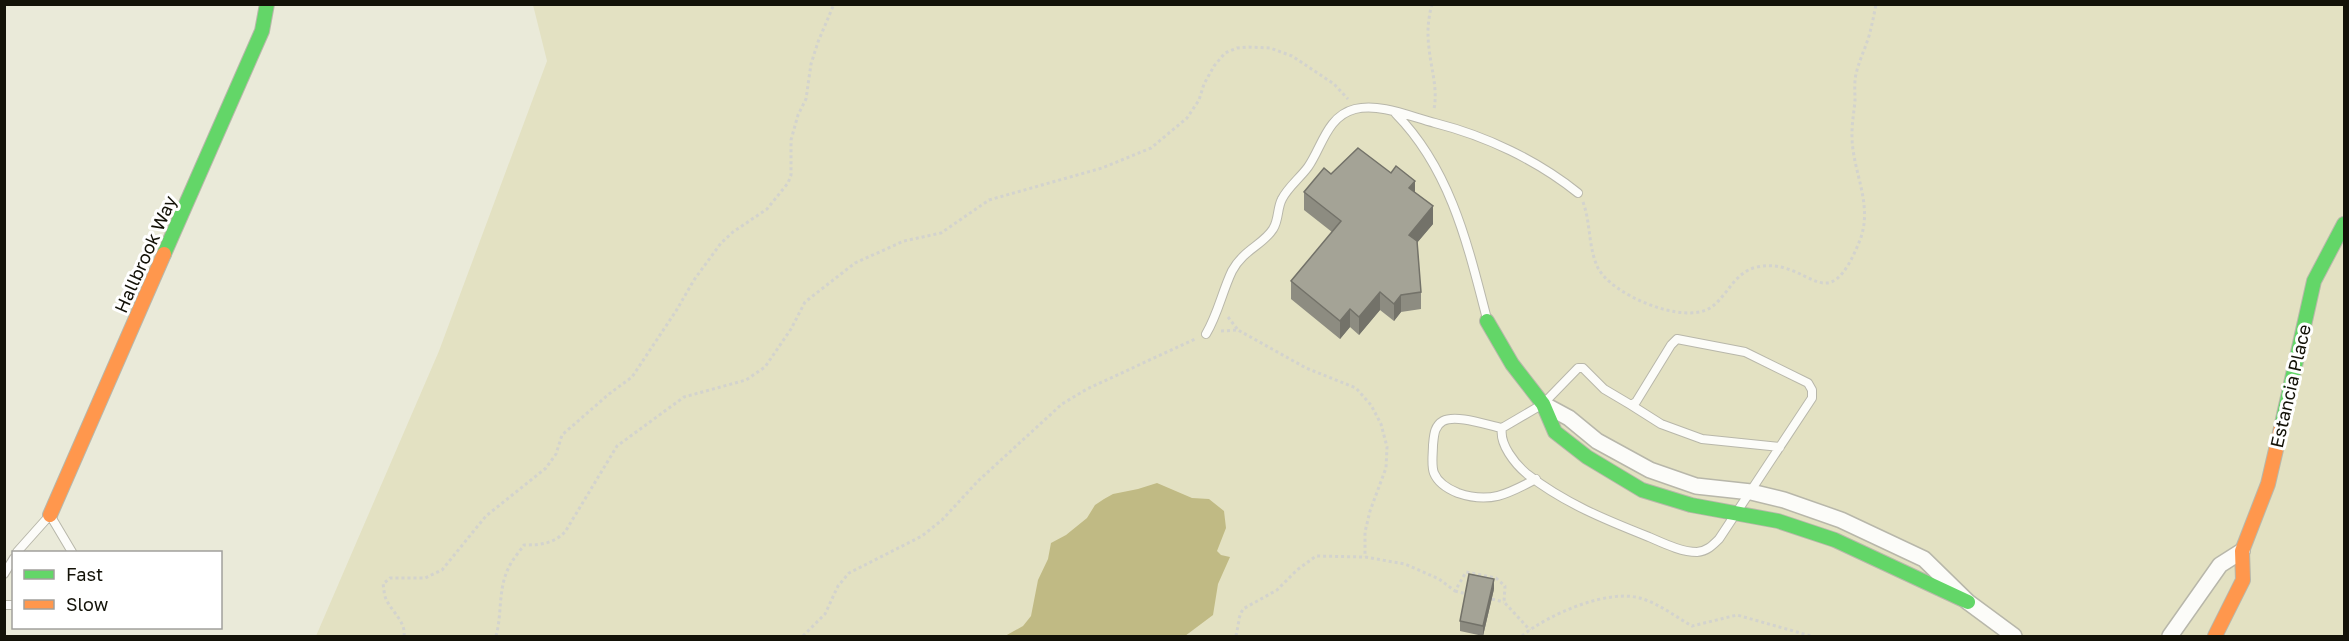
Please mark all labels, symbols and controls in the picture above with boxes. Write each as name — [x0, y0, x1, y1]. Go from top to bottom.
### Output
street label: Hallbrook Way — [109, 192, 181, 316]
street label: Estancia Place — [2265, 322, 2315, 450]
legend — [12, 551, 222, 629]
text: Fast — [66, 563, 103, 585]
text: Slow — [66, 593, 109, 615]

